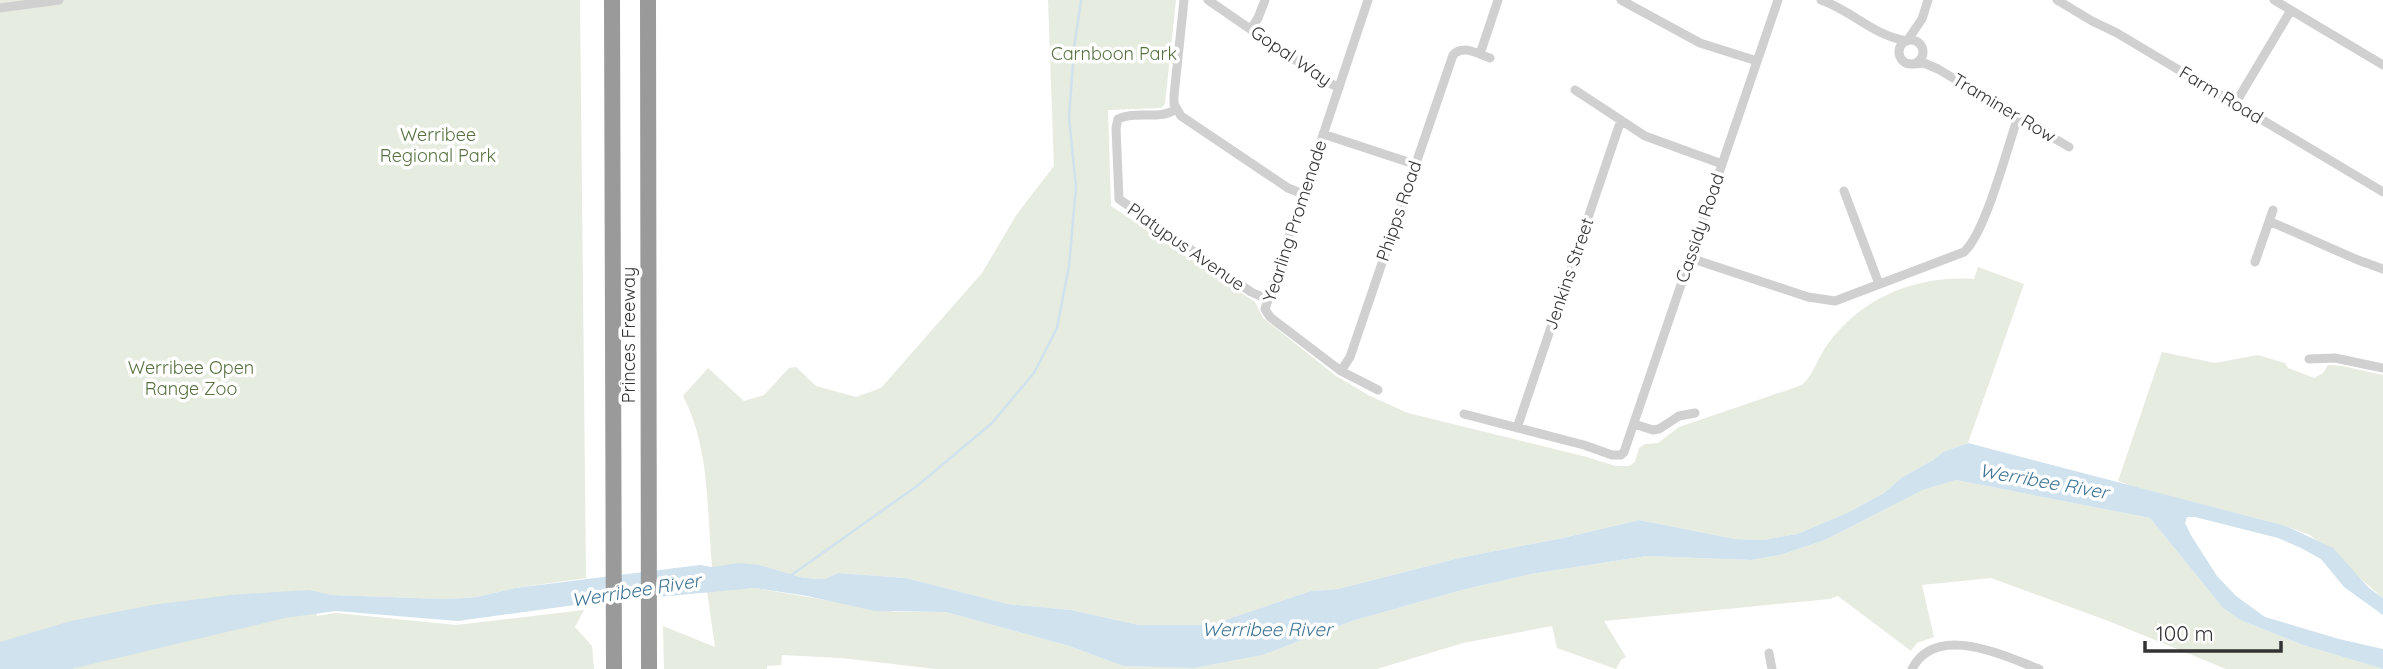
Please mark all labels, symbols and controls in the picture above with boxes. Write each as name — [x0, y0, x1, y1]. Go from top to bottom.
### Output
street label: Gopal Way — [1246, 20, 1336, 91]
park label: Carnboon Park — [1051, 42, 1177, 65]
street label: Farm Road — [2175, 61, 2267, 129]
street label: Traminer Row — [1948, 68, 2060, 147]
park label: Werribee Regional Park — [380, 123, 496, 167]
street label: Yearling Promenade — [1257, 137, 1332, 305]
street label: Phipps Road — [1371, 158, 1426, 264]
street label: Cassidy Road — [1670, 170, 1729, 286]
street label: Platypus Avenue — [1123, 198, 1249, 296]
street label: Jenkins Street — [1539, 215, 1598, 333]
street label: Princes Freeway — [617, 267, 640, 403]
park label: Werribee Open Range Zoo — [128, 356, 254, 400]
water label: Werribee River — [1978, 458, 2113, 505]
water label: Werribee River — [570, 568, 705, 612]
scale bar — [2145, 610, 2282, 654]
water label: Werribee River — [1202, 617, 1335, 641]
text: 100 m — [2156, 620, 2214, 646]

